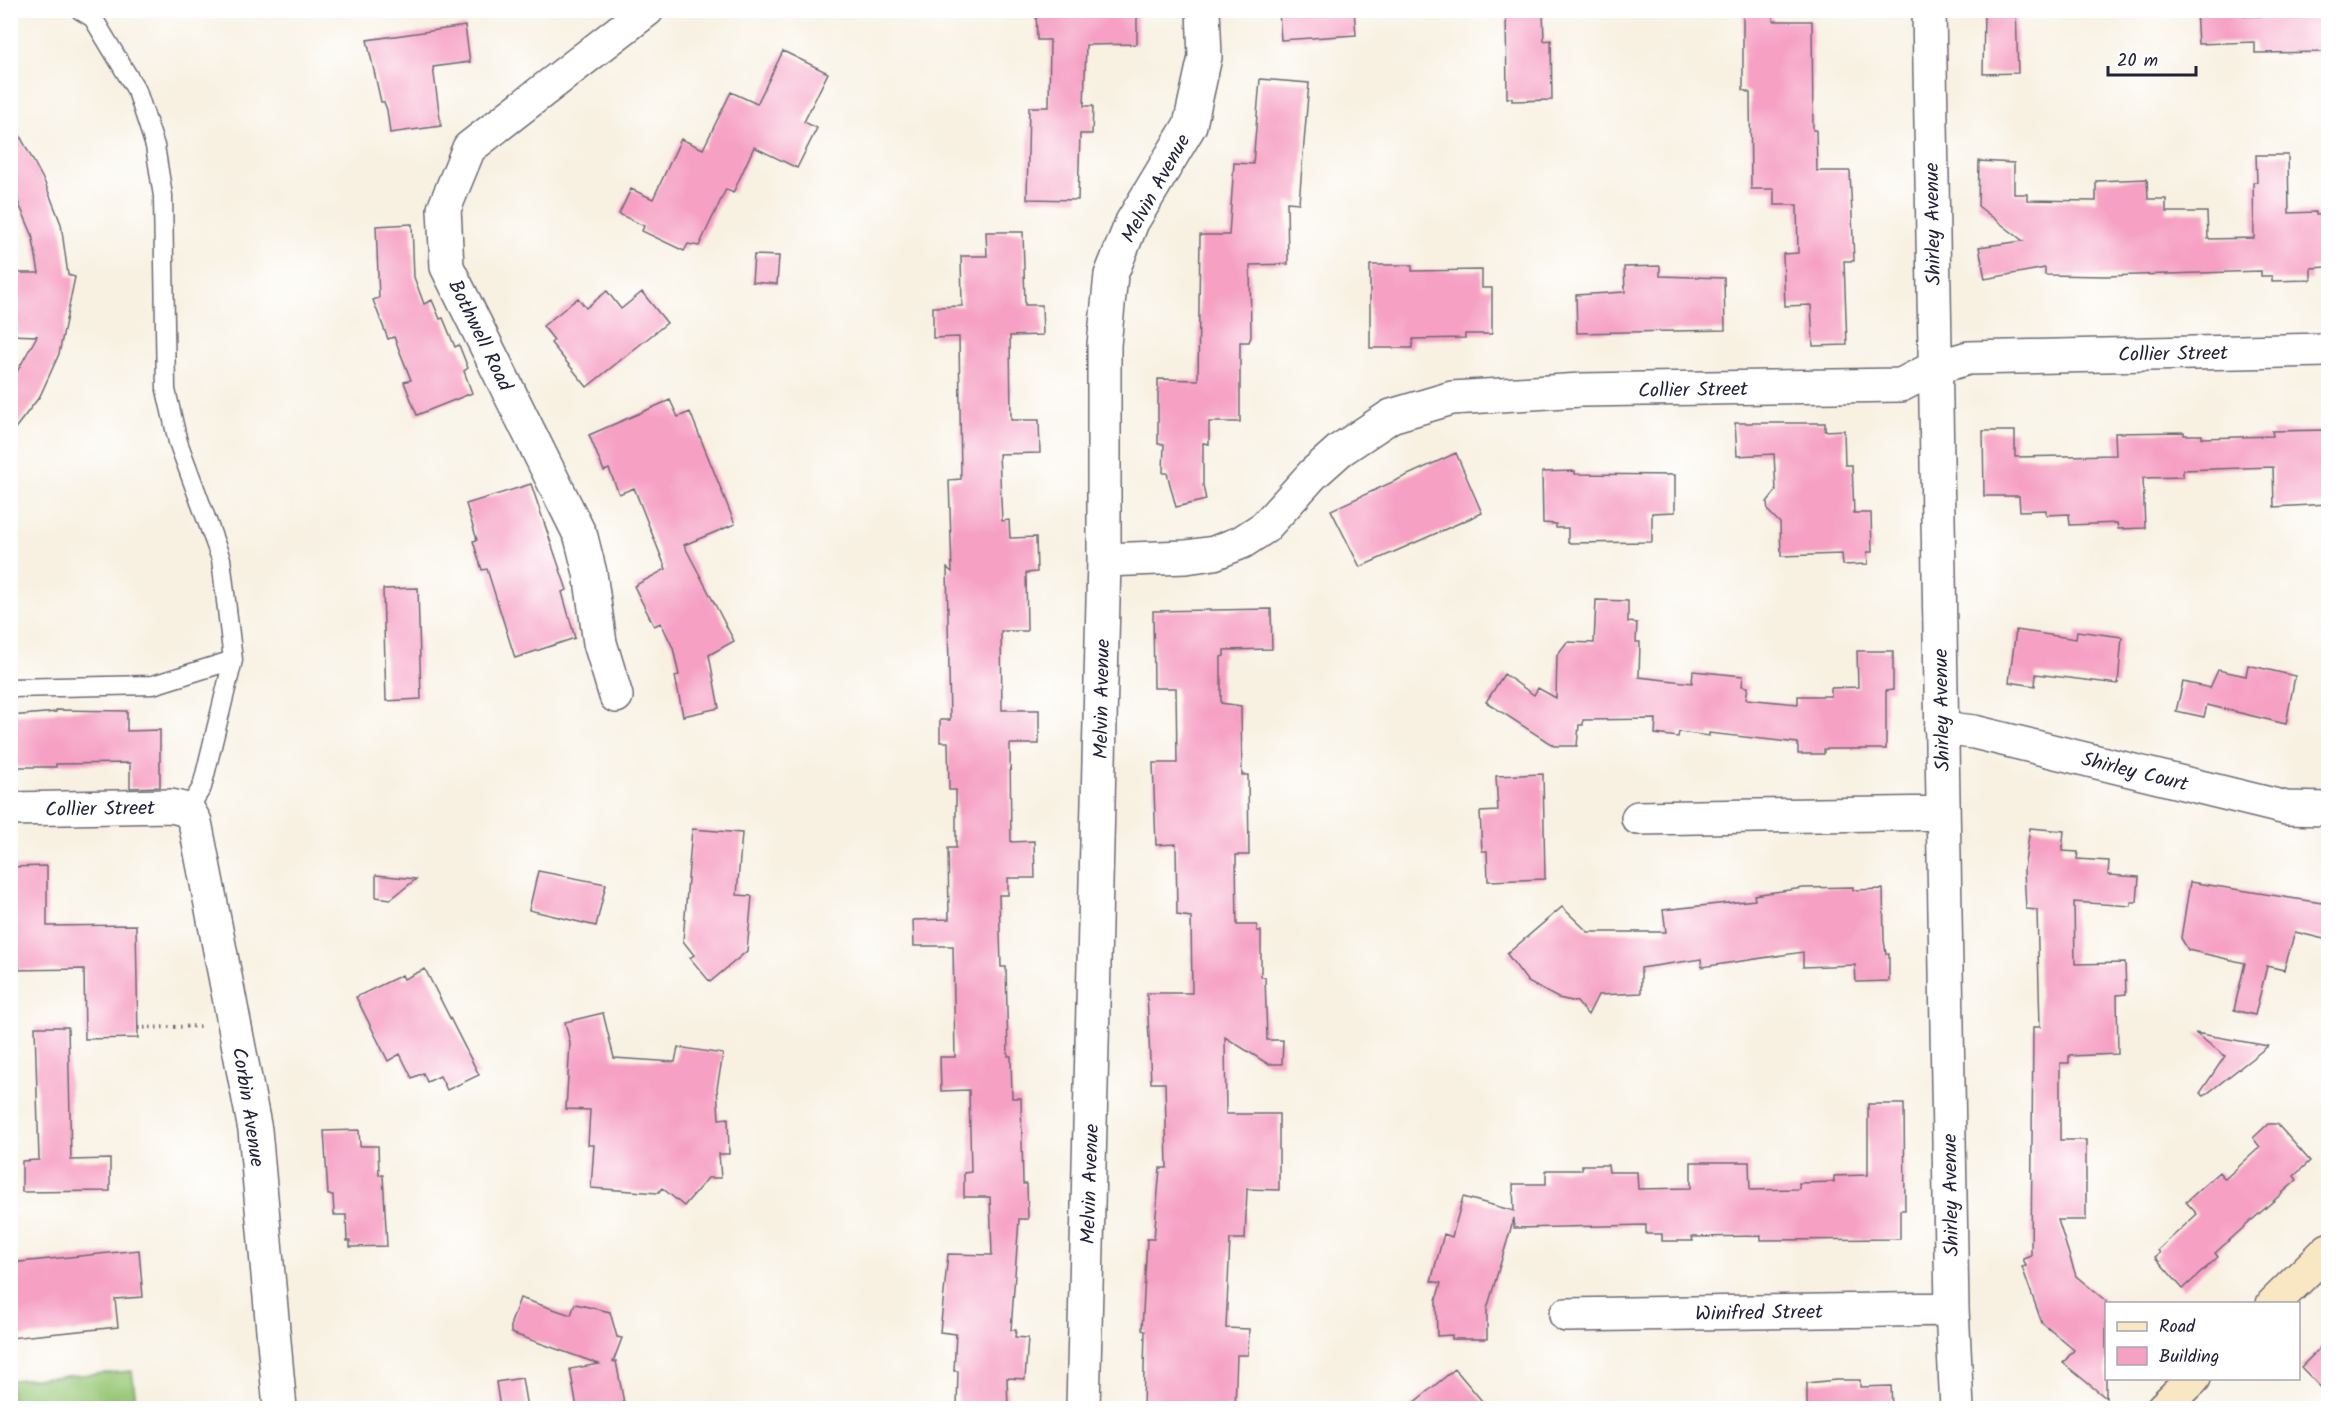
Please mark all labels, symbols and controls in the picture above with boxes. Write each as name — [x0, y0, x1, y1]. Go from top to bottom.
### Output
scale bar — [2108, 39, 2196, 77]
text: 20 m — [2117, 47, 2158, 76]
street label: Melvin Avenue — [1114, 129, 1200, 249]
street label: Shirley Avenue — [1917, 162, 1951, 286]
street label: Bothwell Road — [438, 275, 520, 398]
street label: Collier Street — [2118, 338, 2229, 372]
street label: Collier Street — [1638, 374, 1749, 408]
street label: Melvin Avenue — [1086, 639, 1120, 760]
street label: Shirley Avenue — [1926, 648, 1960, 772]
street label: Shirley Court — [2078, 744, 2192, 802]
street label: Collier Street — [45, 793, 156, 827]
street label: Corbin Avenue — [222, 1045, 272, 1169]
street label: Melvin Avenue — [1073, 1123, 1109, 1245]
street label: Shirley Avenue — [1935, 1133, 1969, 1257]
street label: Winifred Street — [1695, 1297, 1823, 1331]
legend — [2105, 1302, 2300, 1380]
text: Road — [2159, 1313, 2196, 1342]
text: Building — [2159, 1343, 2219, 1372]

